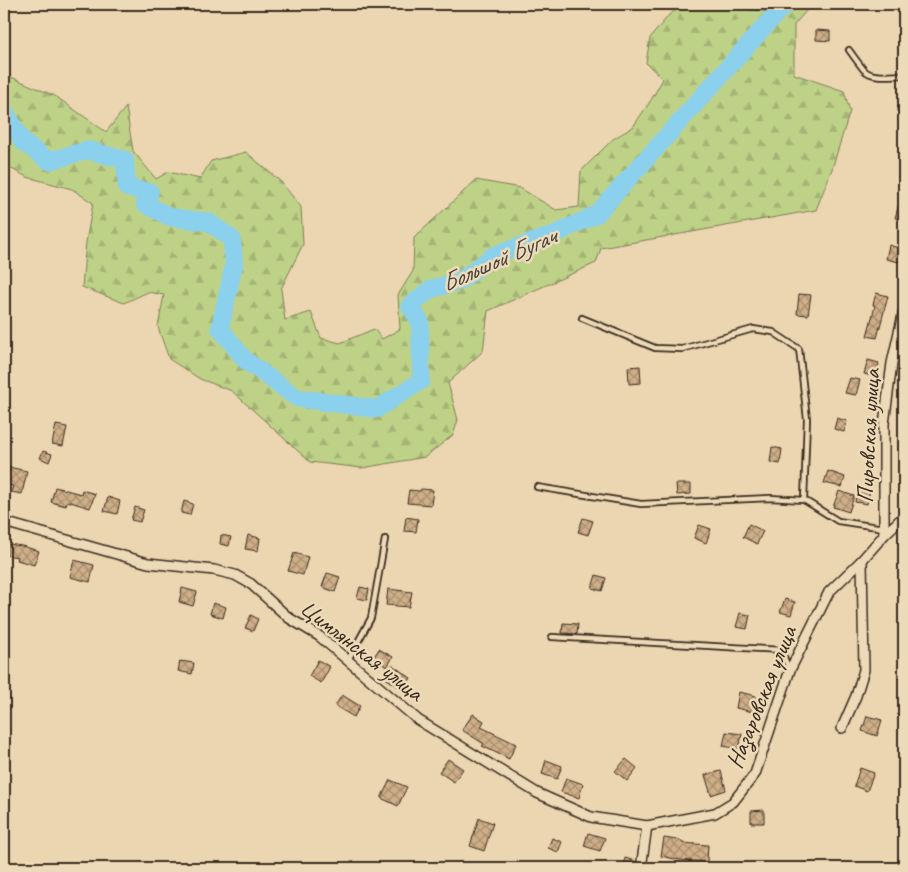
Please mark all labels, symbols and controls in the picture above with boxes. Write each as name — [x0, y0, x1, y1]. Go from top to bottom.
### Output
water label: Большой Бугач — [436, 219, 565, 300]
street label: Пировская улица — [850, 367, 887, 504]
street label: Цимлянская улица — [294, 593, 431, 708]
street label: Назаровская улица — [719, 620, 805, 773]

